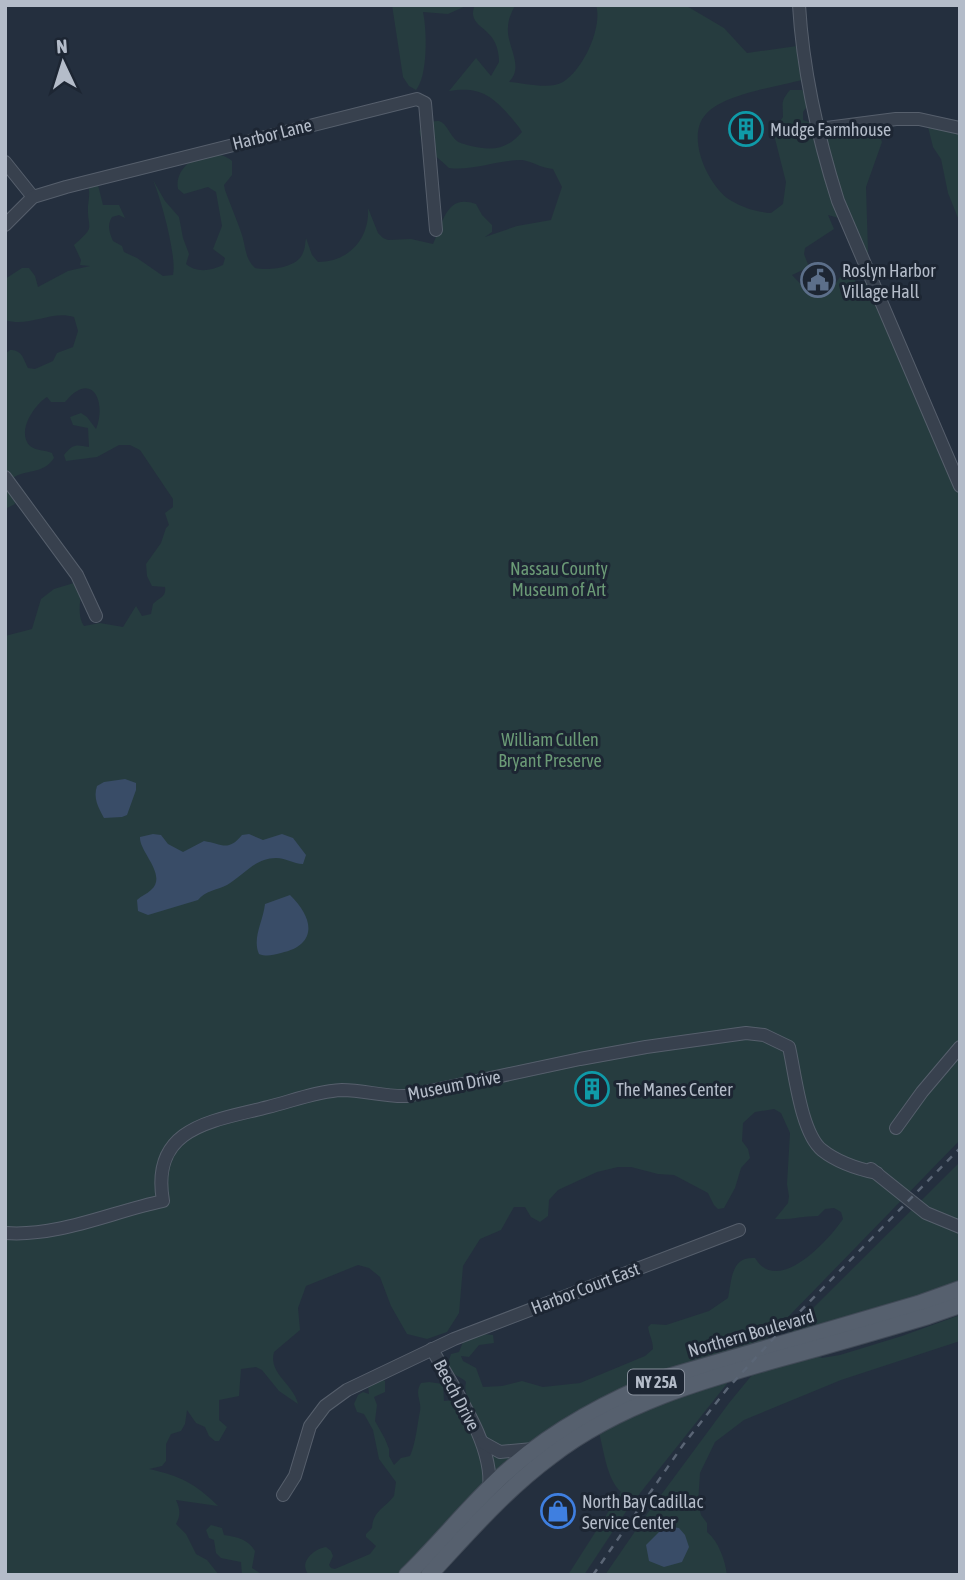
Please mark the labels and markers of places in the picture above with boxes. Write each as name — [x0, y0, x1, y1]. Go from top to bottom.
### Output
building icon: Mudge Farmhouse — [727, 110, 765, 148]
place label: Mudge Farmhouse — [770, 119, 891, 140]
place label: Roslyn Harbor Village Hall — [842, 260, 936, 302]
public building icon: Roslyn Harbor Village Hall — [799, 261, 837, 299]
building icon: The Manes Center — [573, 1070, 611, 1108]
place label: The Manes Center — [616, 1079, 733, 1100]
place label: North Bay Cadillac Service Center — [582, 1491, 703, 1533]
shop icon: North Bay Cadillac Service Center — [539, 1492, 577, 1530]

